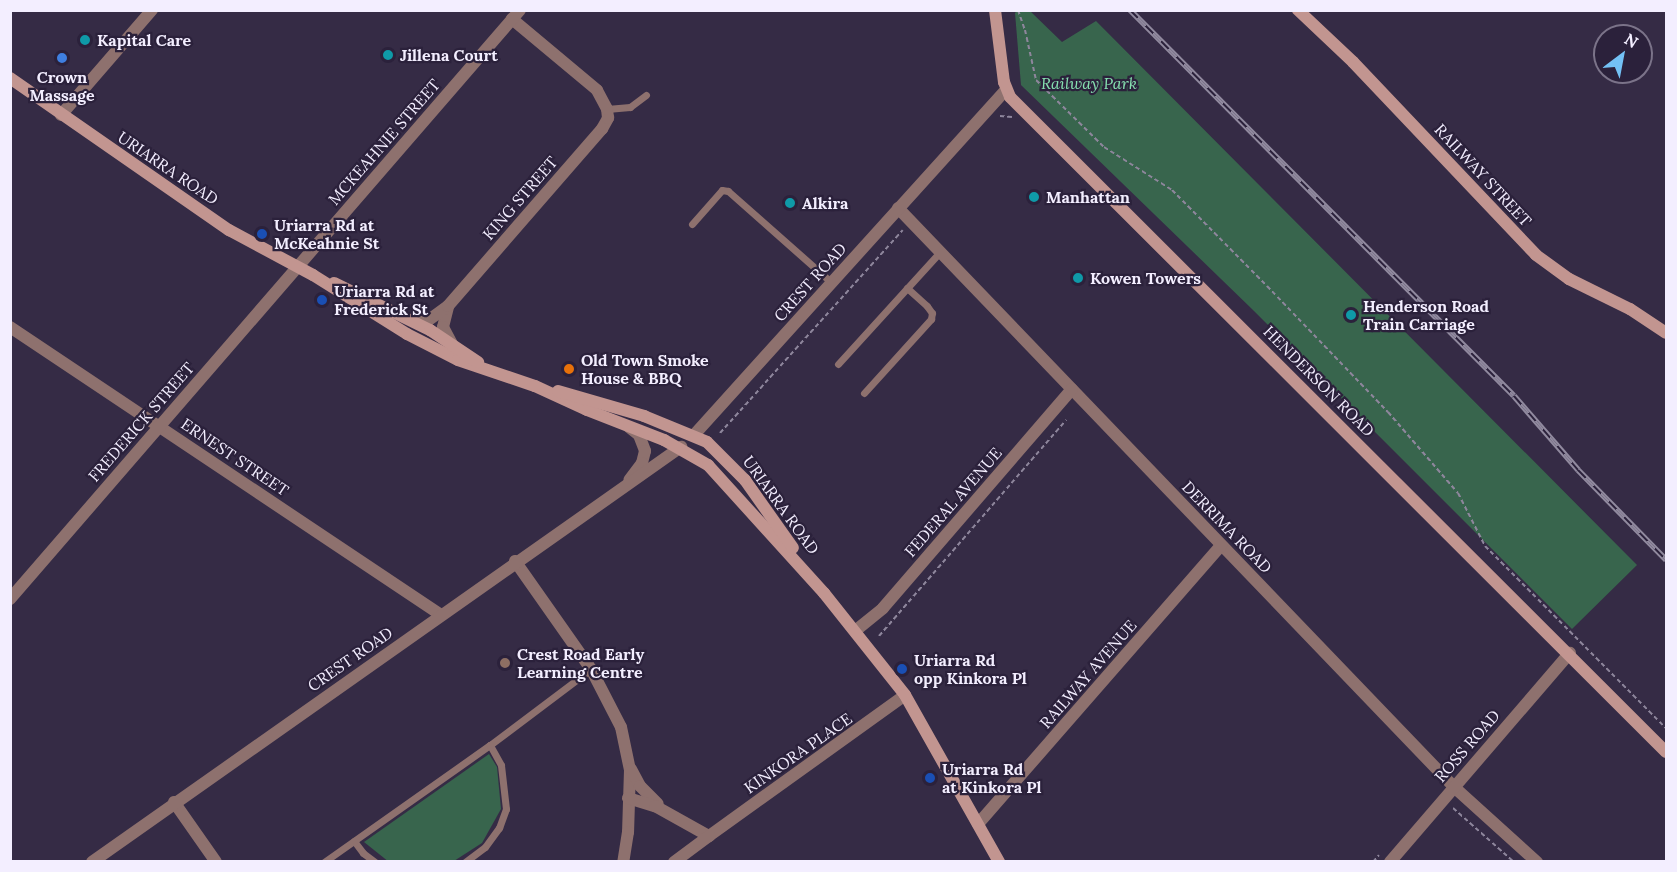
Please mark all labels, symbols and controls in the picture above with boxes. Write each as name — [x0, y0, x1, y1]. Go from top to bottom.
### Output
north arrow — [1593, 24, 1653, 84]
text: N — [1621, 29, 1642, 52]
place label: Kapital Care — [97, 30, 191, 50]
marker: Kapital Care — [78, 33, 92, 47]
place label: Jillena Court — [400, 45, 498, 65]
marker: Jillena Court — [381, 48, 395, 62]
marker: Crown Massage — [55, 51, 69, 65]
place label: Crown Massage — [29, 67, 95, 105]
park label: Railway Park — [1041, 73, 1137, 93]
street label: MCKEAHNIE STREET — [324, 75, 444, 209]
street label: RAILWAY STREET — [1431, 120, 1535, 230]
street label: URIARRA ROAD — [114, 127, 222, 209]
street label: KING STREET — [479, 152, 561, 244]
place label: Manhattan — [1046, 187, 1130, 207]
marker: Manhattan — [1027, 190, 1041, 204]
place label: Alkira — [802, 193, 848, 213]
marker: Alkira — [783, 196, 797, 210]
place label: Uriarra Rd at McKeahnie St — [274, 215, 379, 253]
marker: Uriarra Rd at McKeahnie St — [255, 227, 269, 241]
street label: CREST ROAD — [770, 239, 850, 325]
place label: Kowen Towers — [1090, 268, 1201, 288]
marker: Kowen Towers — [1071, 271, 1085, 285]
place label: Uriarra Rd at Frederick St — [334, 281, 434, 319]
marker: Uriarra Rd at Frederick St — [315, 293, 329, 307]
place label: Henderson Road Train Carriage — [1363, 296, 1489, 334]
marker: Henderson Road Train Carriage — [1344, 308, 1358, 322]
street label: HENDERSON ROAD — [1260, 322, 1378, 440]
place label: Old Town Smoke House & BBQ — [581, 350, 709, 388]
street label: FREDERICK STREET — [84, 359, 198, 485]
marker: Old Town Smoke House & BBQ — [562, 362, 576, 376]
street label: ERNEST STREET — [178, 414, 292, 500]
street label: FEDERAL AVENUE — [900, 443, 1006, 561]
street label: URIARRA ROAD — [739, 452, 823, 558]
street label: DERRIMA ROAD — [1178, 477, 1276, 577]
street label: RAILWAY AVENUE — [1036, 616, 1140, 732]
street label: CREST ROAD — [304, 623, 396, 695]
place label: Crest Road Early Learning Centre — [517, 644, 644, 682]
place label: Uriarra Rd opp Kinkora Pl — [914, 650, 1027, 688]
marker: Crest Road Early Learning Centre — [498, 656, 512, 670]
marker: Uriarra Rd opp Kinkora Pl — [895, 662, 909, 676]
street label: ROSS ROAD — [1430, 706, 1504, 786]
street label: KINKORA PLACE — [741, 709, 855, 797]
place label: Uriarra Rd at Kinkora Pl — [942, 759, 1041, 797]
marker: Uriarra Rd at Kinkora Pl — [923, 771, 937, 785]

